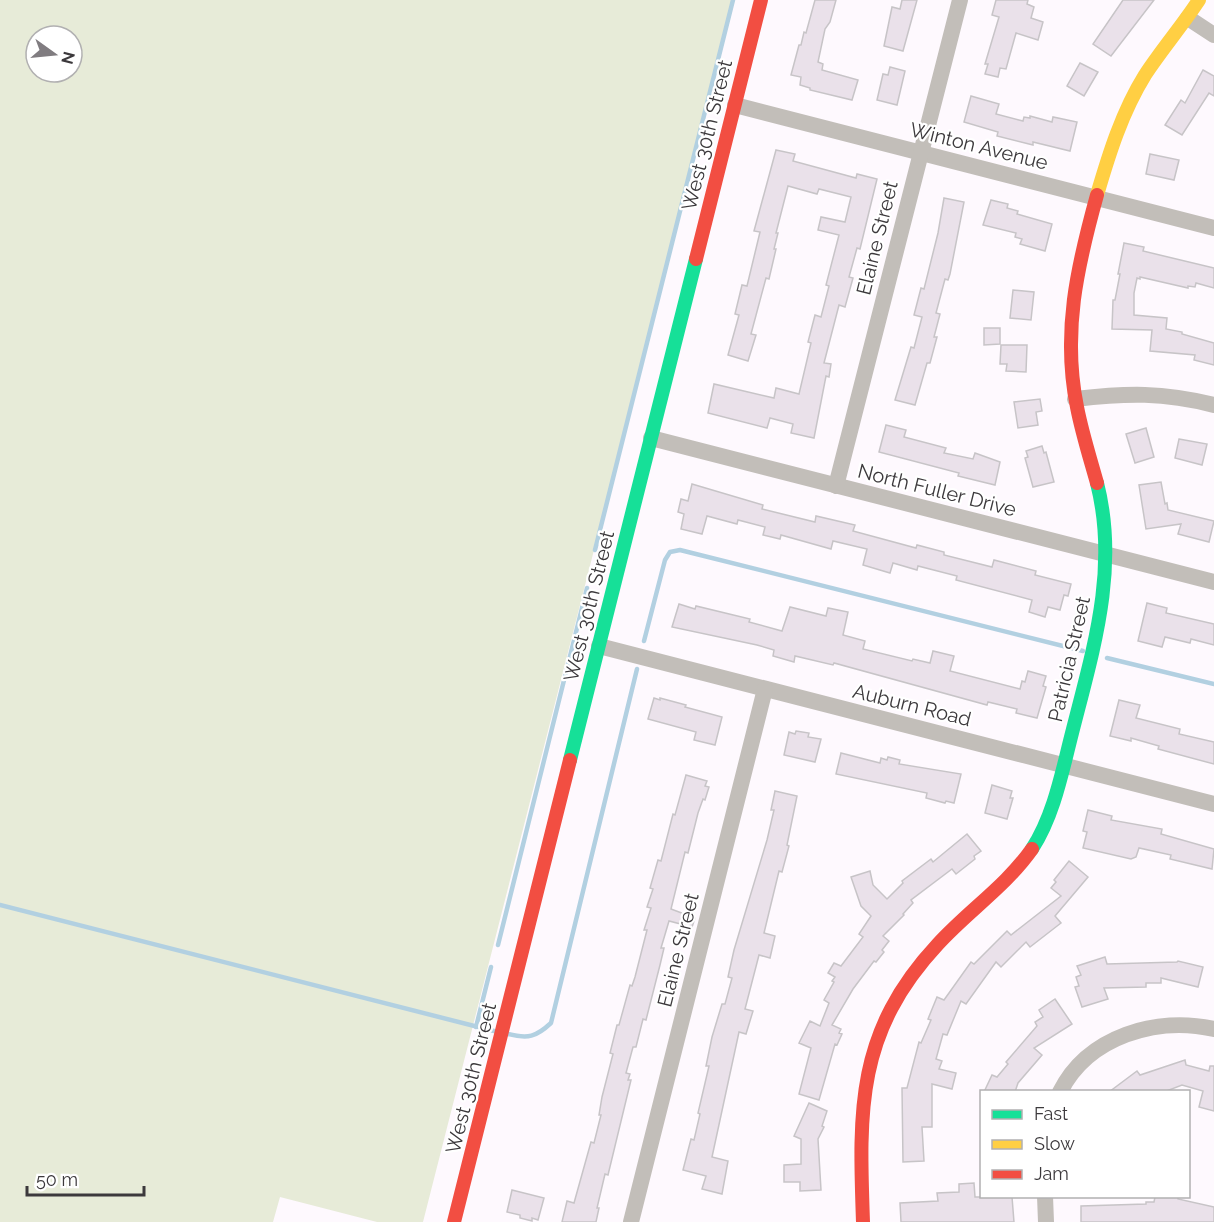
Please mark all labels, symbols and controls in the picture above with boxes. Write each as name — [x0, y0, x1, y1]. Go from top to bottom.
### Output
north arrow — [24, 24, 84, 84]
text: N — [57, 49, 79, 66]
street label: West 30th Street — [677, 57, 737, 213]
street label: Winton Avenue — [907, 117, 1051, 175]
street label: Elaine Street — [851, 178, 903, 298]
street label: North Fuller Drive — [855, 459, 1019, 521]
street label: West 30th Street — [559, 528, 619, 684]
street label: Patricia Street — [1043, 594, 1095, 724]
street label: Auburn Road — [850, 679, 974, 731]
street label: Elaine Street — [652, 890, 704, 1010]
street label: West 30th Street — [441, 1000, 501, 1156]
legend — [980, 1090, 1190, 1198]
text: Fast — [1034, 1103, 1068, 1124]
text: Slow — [1034, 1133, 1075, 1154]
scale bar — [27, 1159, 144, 1197]
text: Jam — [1034, 1163, 1069, 1184]
text: 50 m — [36, 1169, 78, 1190]

